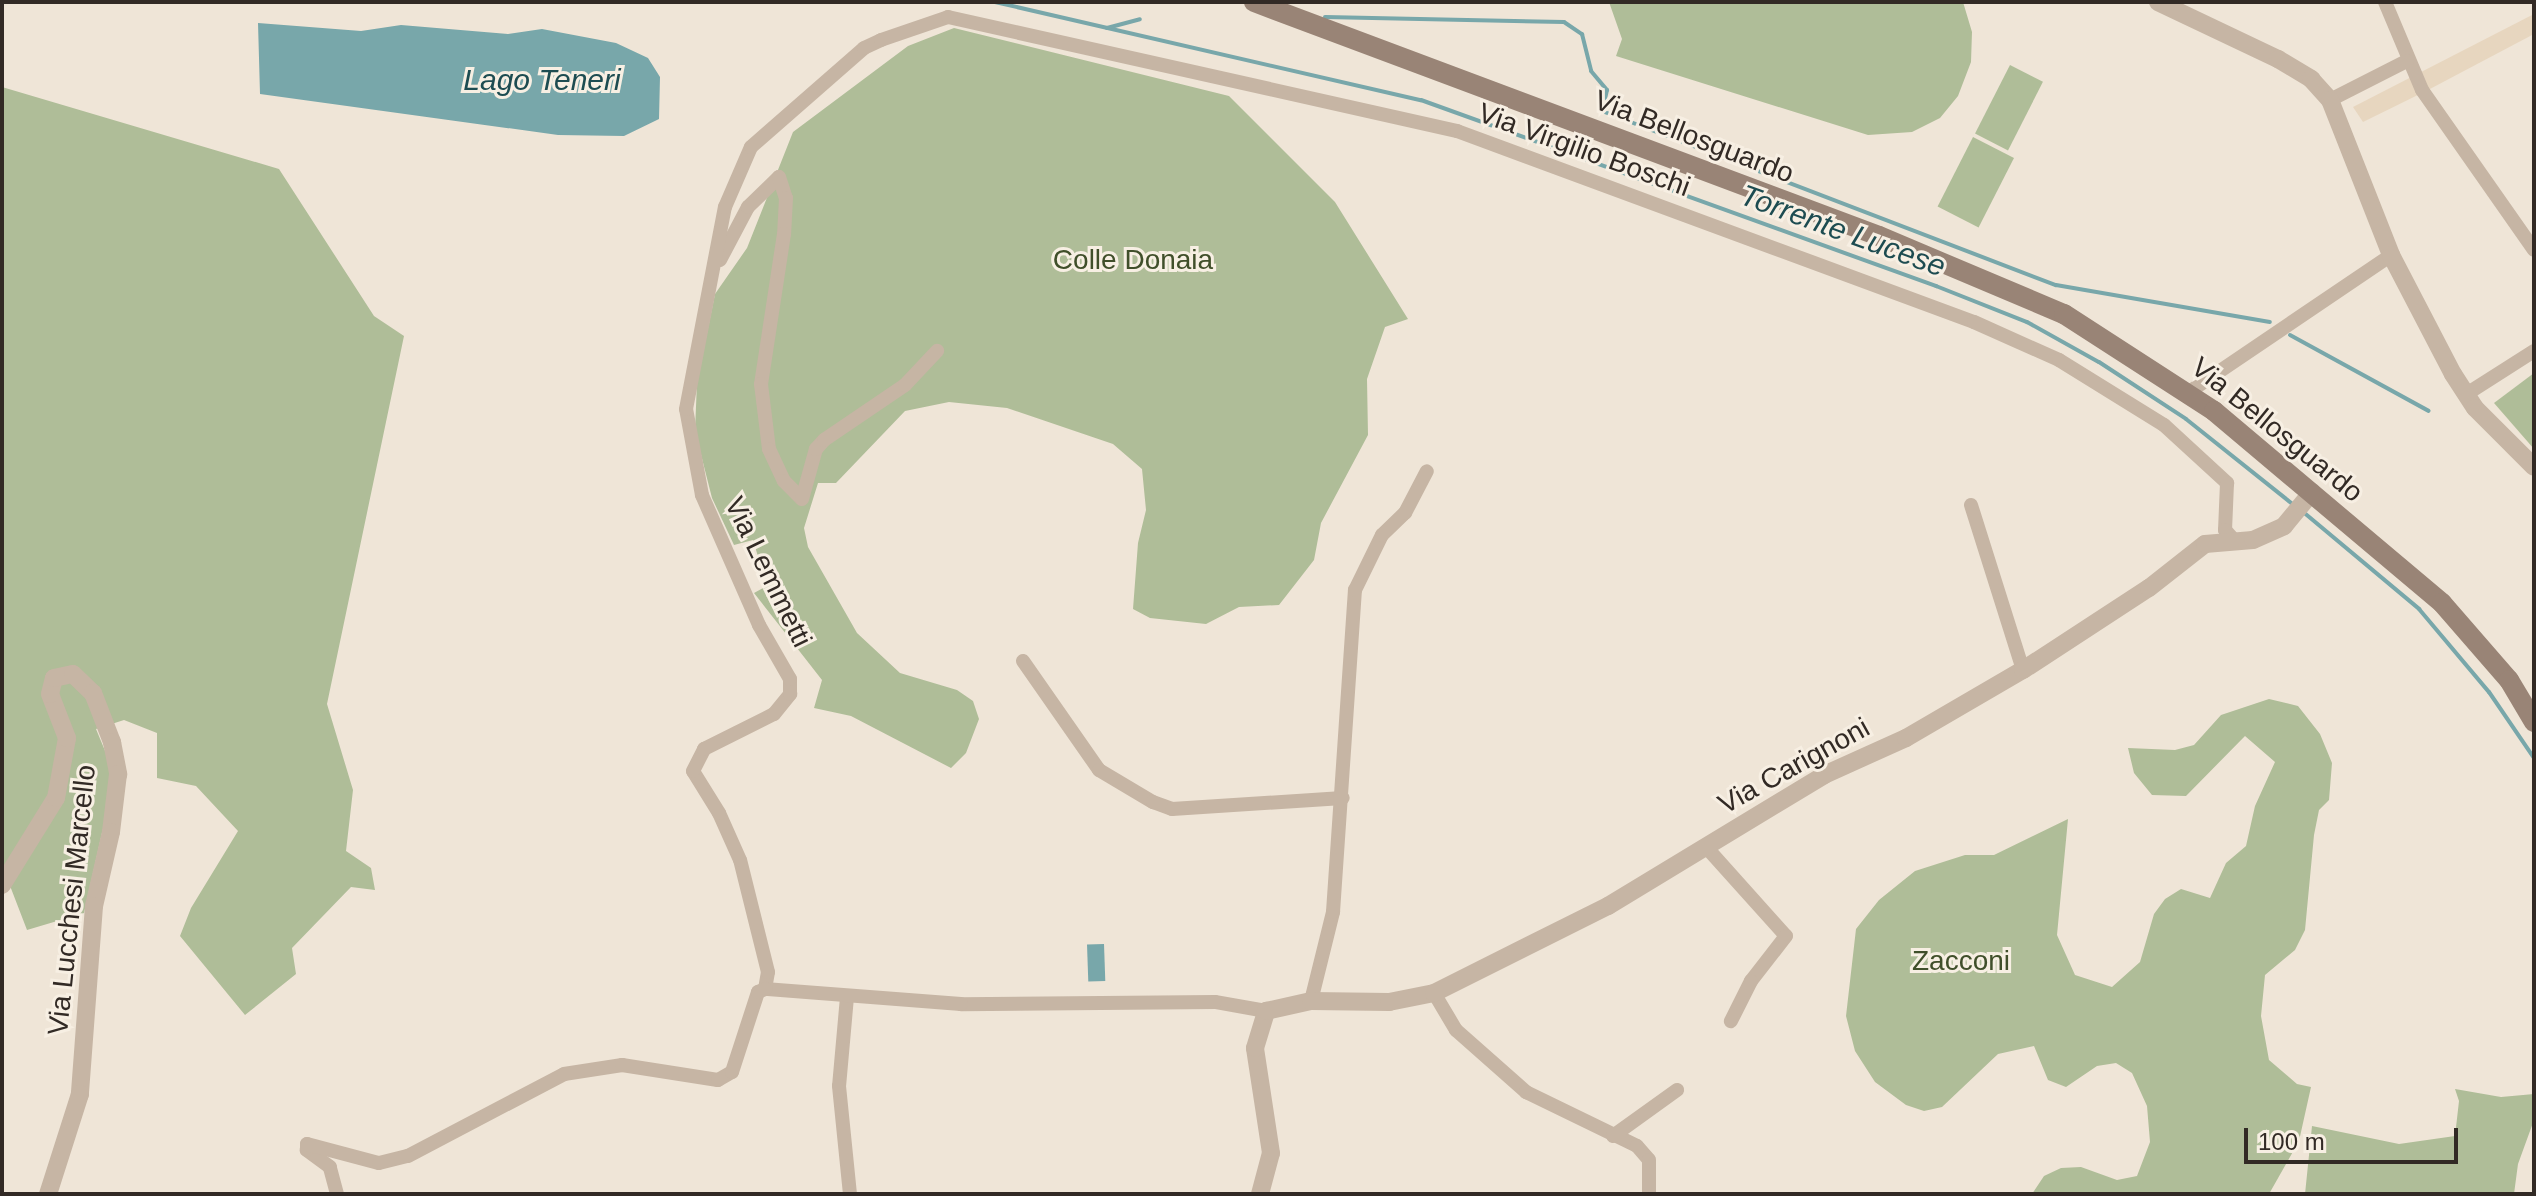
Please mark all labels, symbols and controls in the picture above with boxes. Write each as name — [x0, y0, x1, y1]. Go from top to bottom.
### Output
water label: Lago Teneri — [463, 62, 621, 98]
street label: Via Bellosguardo — [1589, 83, 1799, 191]
street label: Via Virgilio Boschi — [1473, 96, 1695, 204]
water label: Torrente Lucese — [1735, 177, 1951, 285]
park label: Colle Donaia — [1053, 243, 1213, 277]
street label: Via Bellosguardo — [2184, 350, 2370, 510]
street label: Via Lemmetti — [717, 491, 819, 653]
street label: Via Carignoni — [1713, 711, 1875, 821]
street label: Via Lucchesi Marcello — [41, 763, 103, 1037]
park label: Zacconi — [1912, 944, 2010, 978]
scale bar — [2248, 1112, 2462, 1162]
text: 100 m — [2258, 1128, 2325, 1155]

